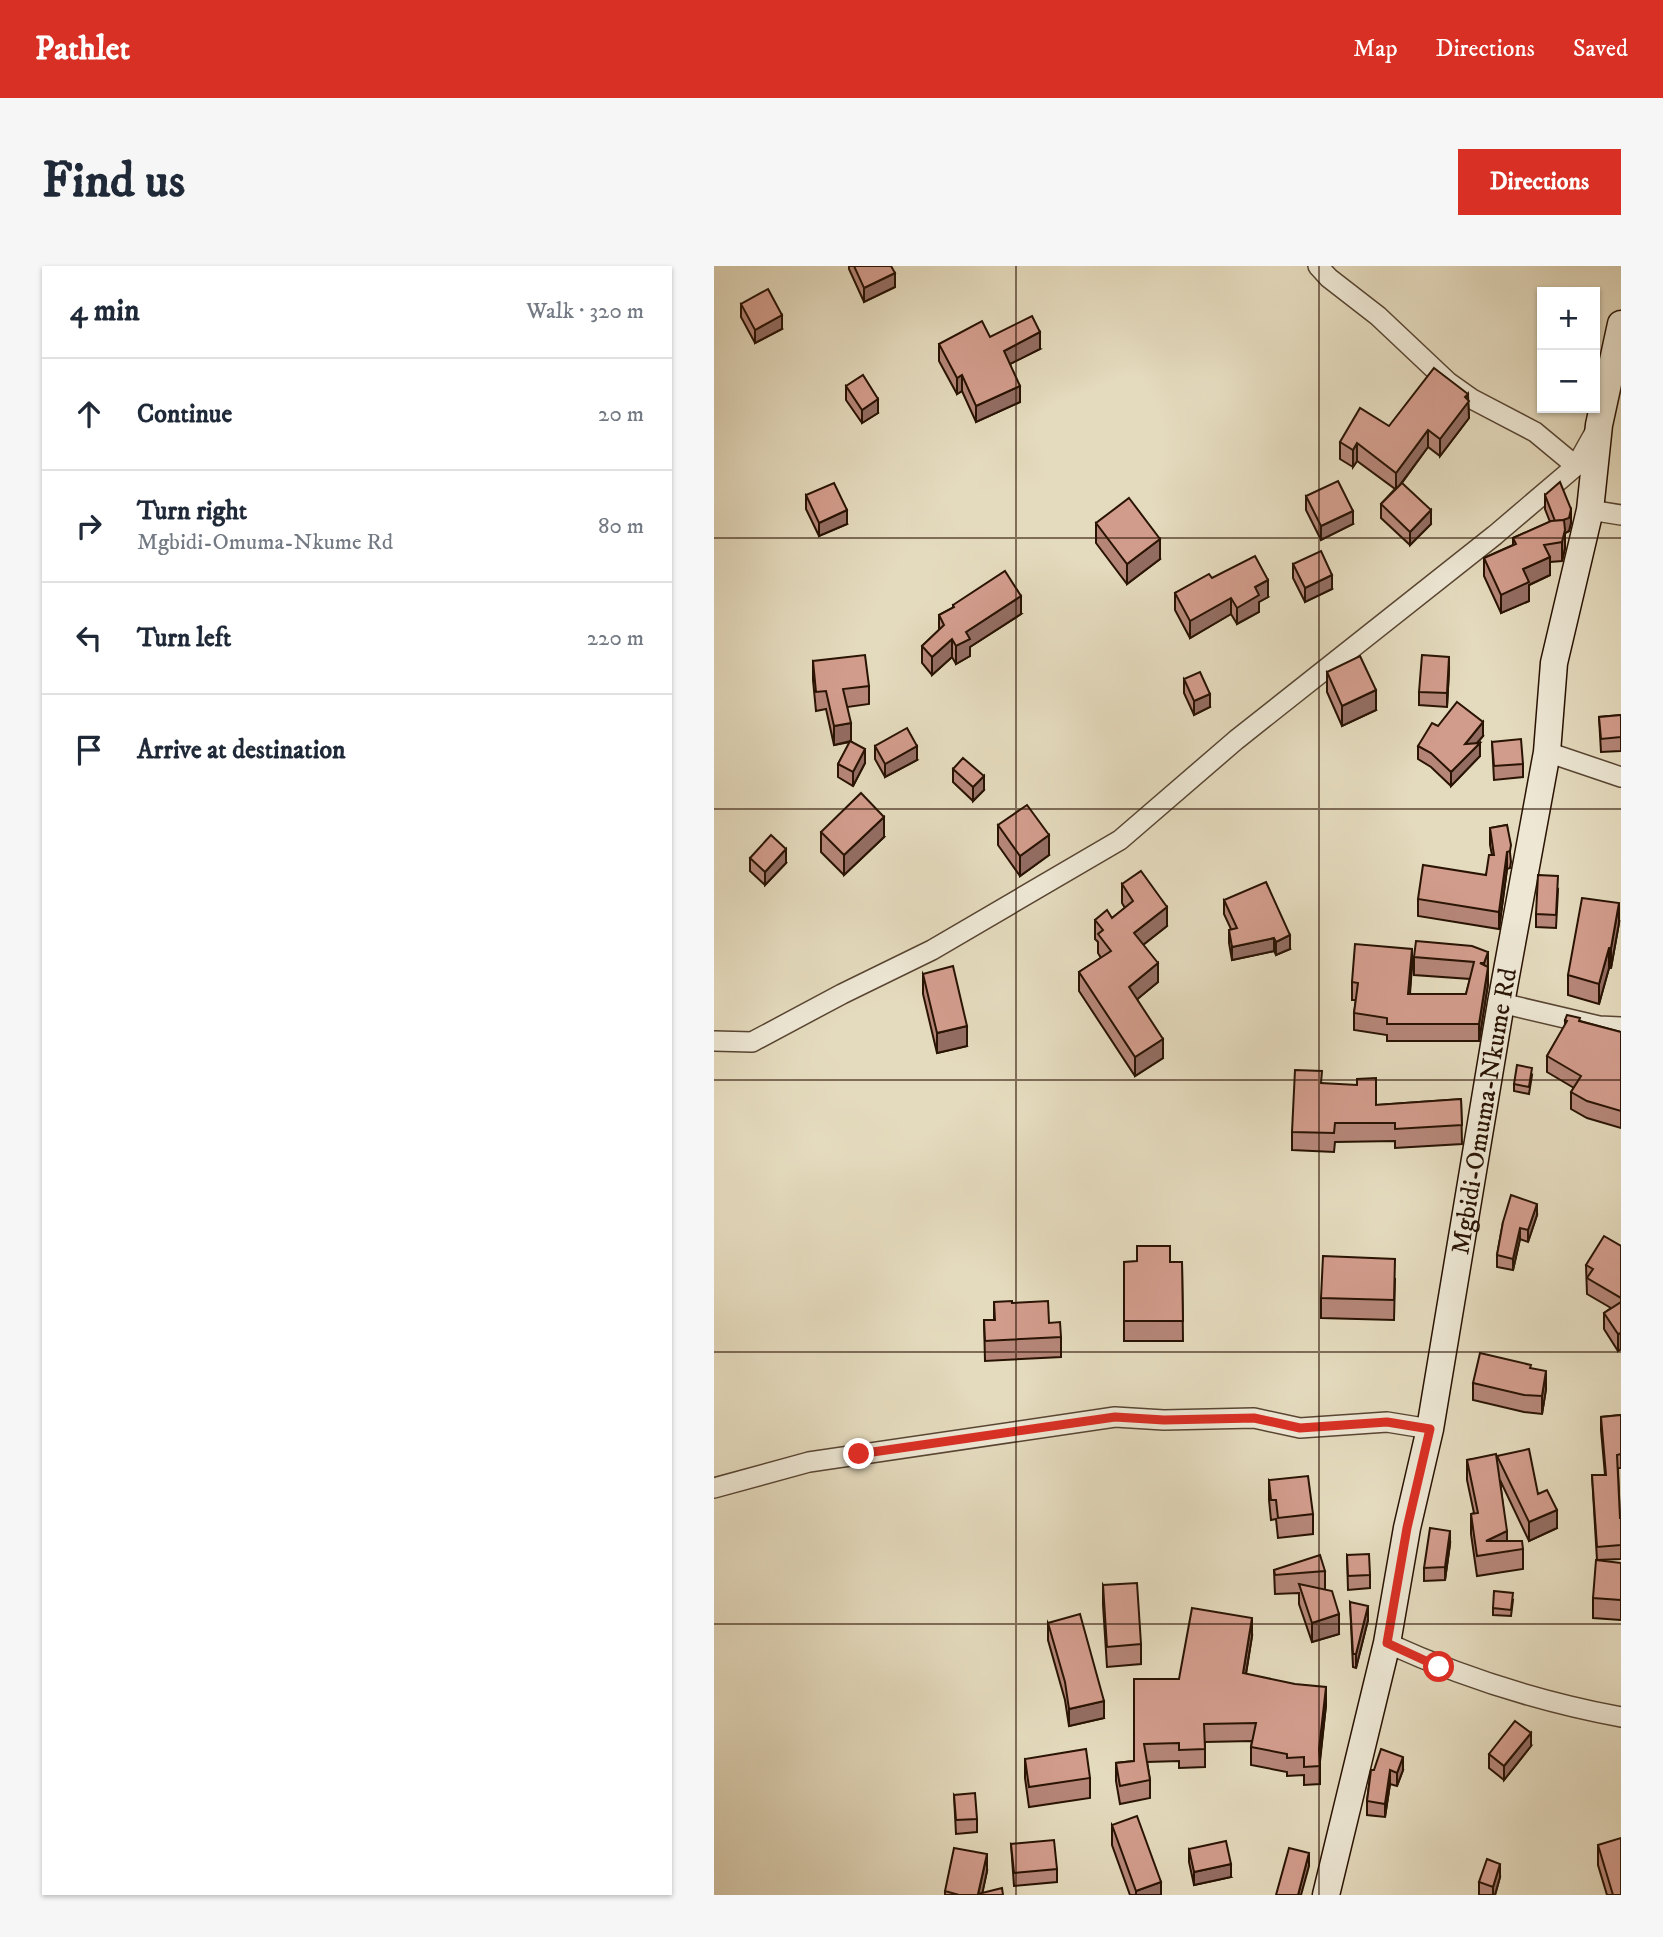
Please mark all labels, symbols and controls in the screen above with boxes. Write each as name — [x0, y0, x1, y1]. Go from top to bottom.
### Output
text: Pathlet — [35, 29, 130, 70]
text: Map — [1353, 34, 1398, 64]
text: Directions — [1436, 34, 1535, 64]
text: Saved — [1573, 34, 1628, 64]
button: Directions — [1458, 149, 1621, 215]
text: Find us — [42, 151, 185, 213]
map controls — [1537, 287, 1600, 413]
button: + — [1537, 287, 1600, 350]
text: 4 min — [70, 293, 140, 330]
text: Walk · 320 m — [526, 297, 644, 326]
button: − — [1537, 350, 1600, 413]
icon: ahead — [70, 395, 108, 433]
text: Continue — [137, 398, 232, 431]
text: 20 m — [598, 400, 644, 429]
text: Turn right — [137, 495, 247, 528]
icon: right — [70, 507, 108, 545]
text: 80 m — [598, 512, 644, 541]
text: Mgbidi-Omuma-Nkume Rd — [137, 528, 393, 557]
icon: left — [70, 619, 108, 657]
text: Turn left — [137, 622, 231, 655]
text: 220 m — [587, 624, 644, 653]
icon: arrive — [70, 731, 108, 769]
text: Arrive at destination — [137, 734, 346, 767]
street label: Mgbidi-Omuma-Nkume Rd — [1444, 965, 1525, 1257]
route end — [843, 1438, 874, 1469]
route start — [1423, 1651, 1454, 1682]

